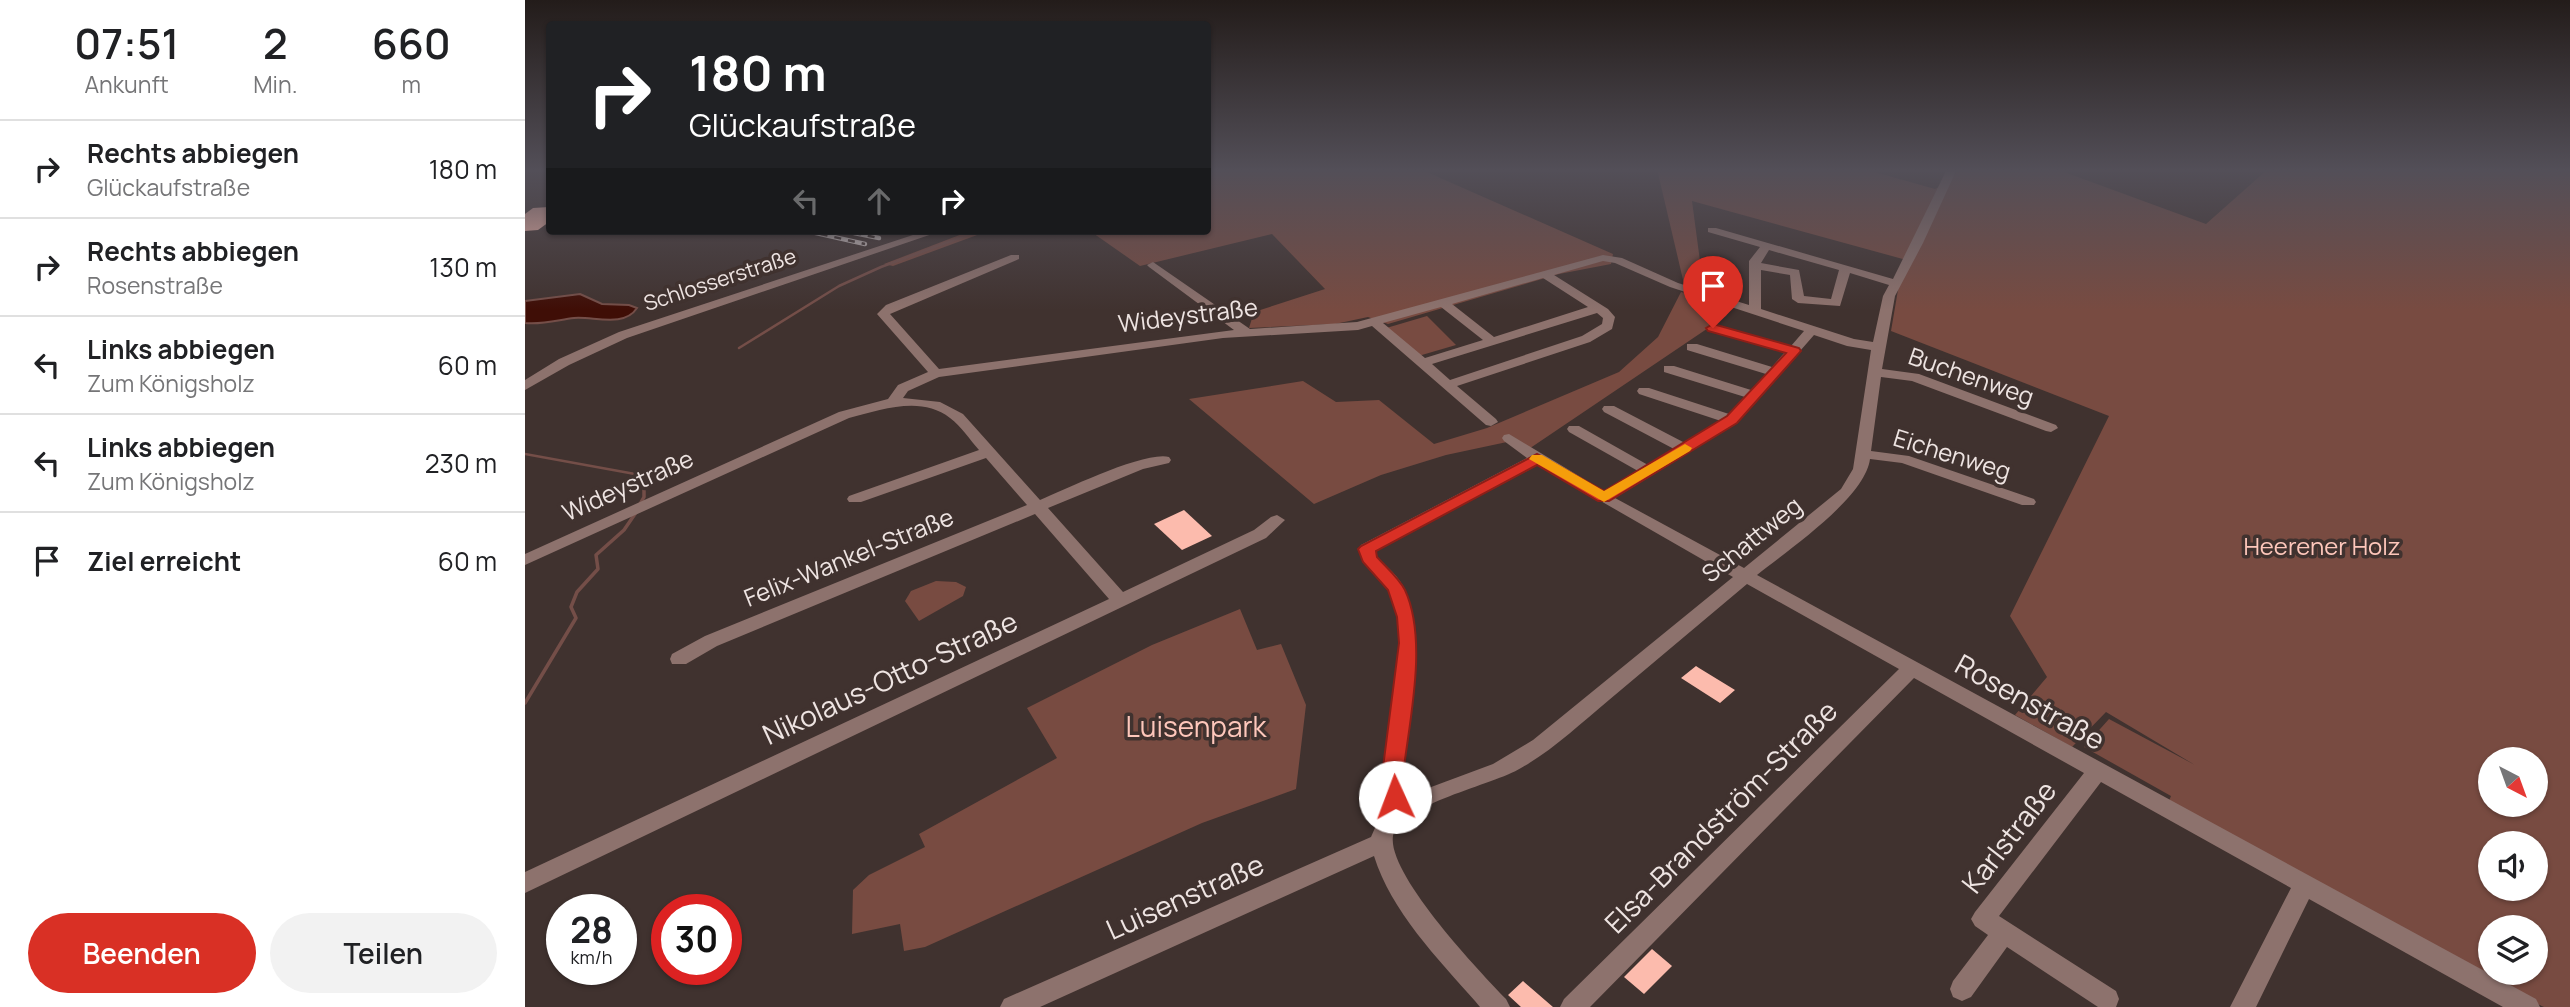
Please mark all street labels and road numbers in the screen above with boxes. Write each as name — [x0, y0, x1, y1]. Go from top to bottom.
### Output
street label: Schlosserstraße — [640, 241, 800, 317]
street label: Wideystraße — [1116, 290, 1259, 339]
street label: Buchenweg — [1904, 339, 2039, 412]
street label: Eichenweg — [1890, 420, 2015, 487]
street label: Wideystraße — [557, 441, 698, 528]
street label: Schattweg — [1694, 488, 1808, 589]
street label: Felix-Wankel-Straße — [739, 499, 958, 614]
street label: Nikolaus-Otto-Straße — [756, 601, 1023, 753]
street label: Rosenstraße — [1949, 644, 2112, 758]
street label: Elsa-Brandström-Straße — [1596, 692, 1845, 941]
street label: Karlstraße — [1952, 772, 2064, 900]
street label: Luisenstraße — [1100, 844, 1269, 948]

